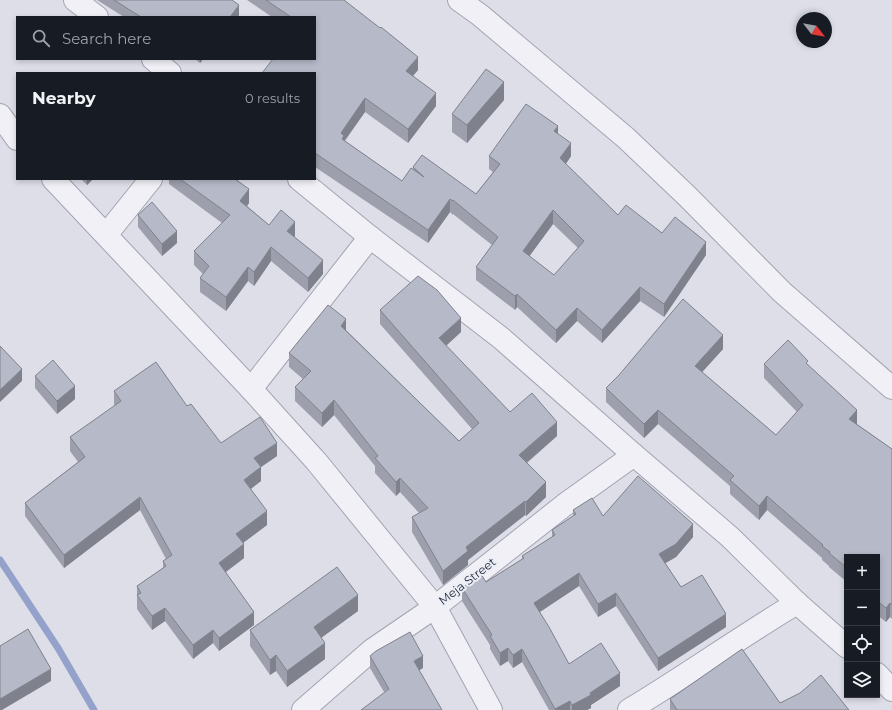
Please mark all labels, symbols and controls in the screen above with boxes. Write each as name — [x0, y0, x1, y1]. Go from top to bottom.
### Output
north arrow — [796, 12, 832, 48]
search box — [16, 16, 316, 60]
icon: search — [30, 27, 52, 49]
text: Search here — [62, 29, 151, 48]
text: Nearby — [32, 88, 96, 108]
text: 0 results — [245, 90, 300, 106]
street label: Meja Street — [435, 554, 499, 608]
map controls — [844, 554, 880, 698]
button: + — [844, 554, 880, 590]
button: − — [844, 590, 880, 626]
button: locate — [844, 626, 880, 662]
button: layers — [844, 662, 880, 698]

